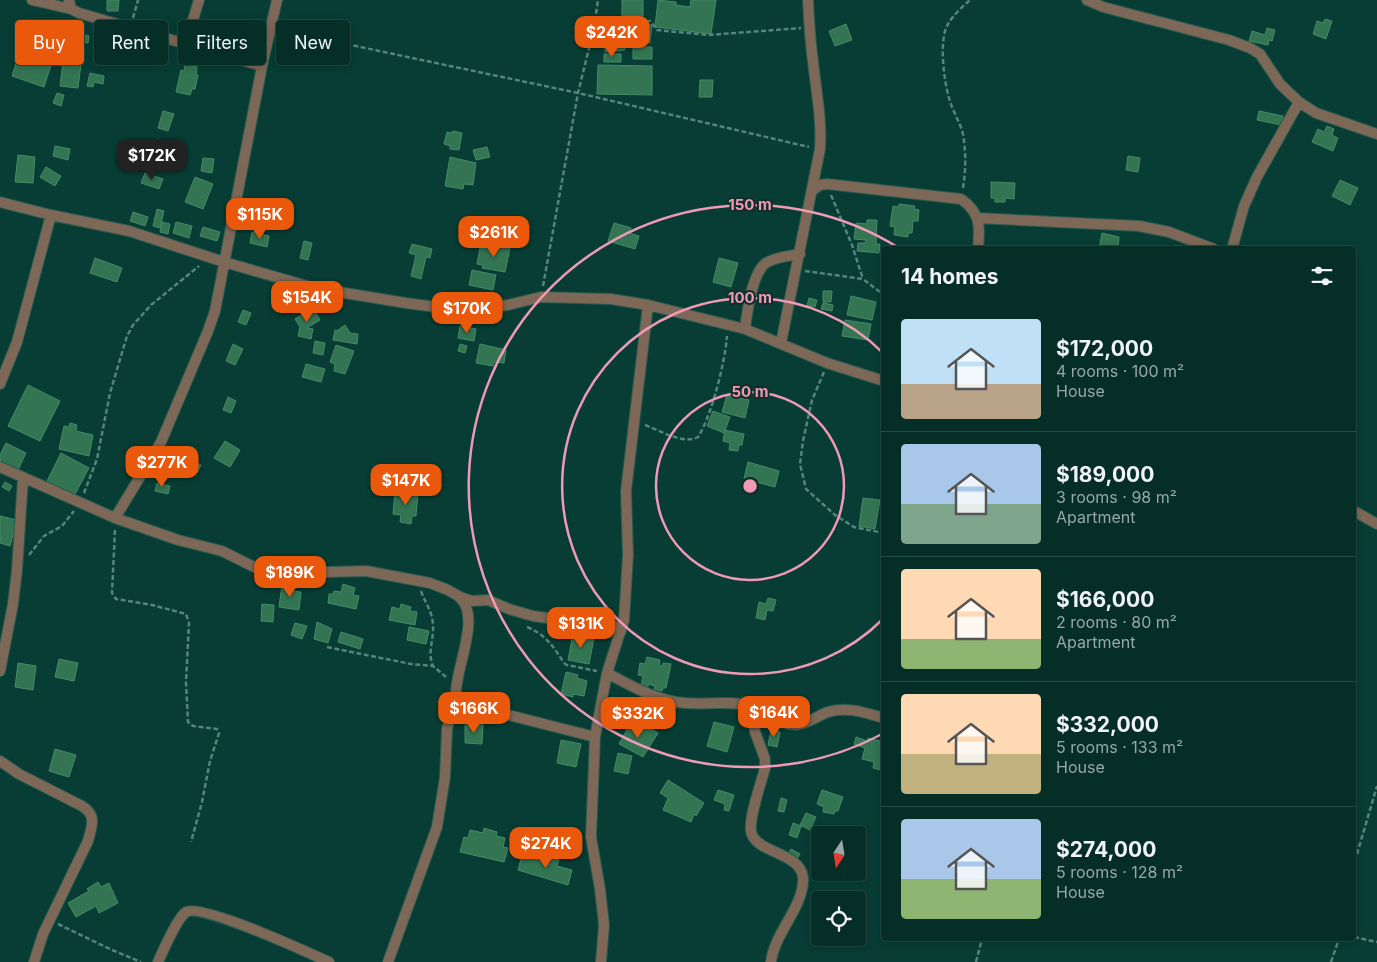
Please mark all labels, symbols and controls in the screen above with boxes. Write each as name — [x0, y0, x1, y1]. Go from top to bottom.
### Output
pin: $242K — [577, 15, 647, 58]
chip: Buy — [15, 20, 84, 65]
chip: Rent — [94, 20, 168, 65]
chip: Filters — [178, 20, 266, 65]
chip: New — [276, 20, 350, 65]
text: $242K — [586, 22, 638, 42]
pin: $172K — [117, 138, 187, 181]
text: $172K — [128, 145, 176, 165]
text: 150 m — [728, 195, 772, 214]
pin: $115K — [225, 198, 295, 240]
text: $115K — [237, 204, 283, 224]
pin: $261K — [459, 216, 529, 258]
text: $261K — [469, 222, 519, 242]
icon: filters — [1308, 262, 1336, 290]
text: 14 homes — [901, 264, 999, 289]
pin: $154K — [272, 280, 342, 323]
text: $154K — [282, 287, 332, 307]
text: 100 m — [728, 288, 772, 307]
pin: $170K — [432, 292, 502, 334]
text: $170K — [443, 298, 491, 318]
text: $172,000 — [1056, 336, 1153, 361]
icon: home — [941, 339, 1001, 399]
text: 4 rooms · 100 m² — [1056, 361, 1184, 381]
text: House — [1056, 381, 1105, 401]
text: 50 m — [732, 382, 768, 401]
pin: $277K — [127, 446, 197, 488]
text: $277K — [137, 452, 187, 472]
text: $189,000 — [1056, 462, 1154, 487]
pin: $147K — [371, 464, 441, 506]
icon: home — [941, 464, 1001, 524]
text: $147K — [381, 470, 431, 490]
centre of rings — [741, 477, 759, 495]
text: 3 rooms · 98 m² — [1056, 487, 1177, 507]
text: Apartment — [1056, 507, 1136, 527]
pin: $189K — [255, 556, 325, 598]
text: $189K — [265, 562, 315, 582]
text: $166,000 — [1056, 587, 1154, 612]
icon: home — [941, 589, 1001, 649]
pin: $131K — [546, 606, 616, 649]
text: 2 rooms · 80 m² — [1056, 612, 1177, 632]
text: $131K — [558, 613, 604, 633]
text: Apartment — [1056, 632, 1136, 652]
pin: $166K — [439, 692, 509, 734]
pin: $332K — [603, 696, 673, 739]
pin: $164K — [739, 696, 809, 738]
text: $166K — [449, 698, 499, 718]
text: $164K — [749, 702, 799, 722]
text: $332K — [612, 703, 664, 723]
text: $332,000 — [1056, 712, 1159, 737]
icon: home — [941, 714, 1001, 774]
text: 5 rooms · 133 m² — [1056, 737, 1183, 757]
text: House — [1056, 757, 1105, 777]
pin: $274K — [511, 826, 581, 869]
north arrow — [811, 826, 866, 881]
map controls — [811, 826, 866, 946]
text: $274K — [520, 833, 572, 853]
text: $274,000 — [1056, 837, 1156, 862]
icon: home — [941, 839, 1001, 899]
text: 5 rooms · 128 m² — [1056, 862, 1183, 882]
text: House — [1056, 882, 1105, 902]
button: locate — [811, 891, 866, 946]

